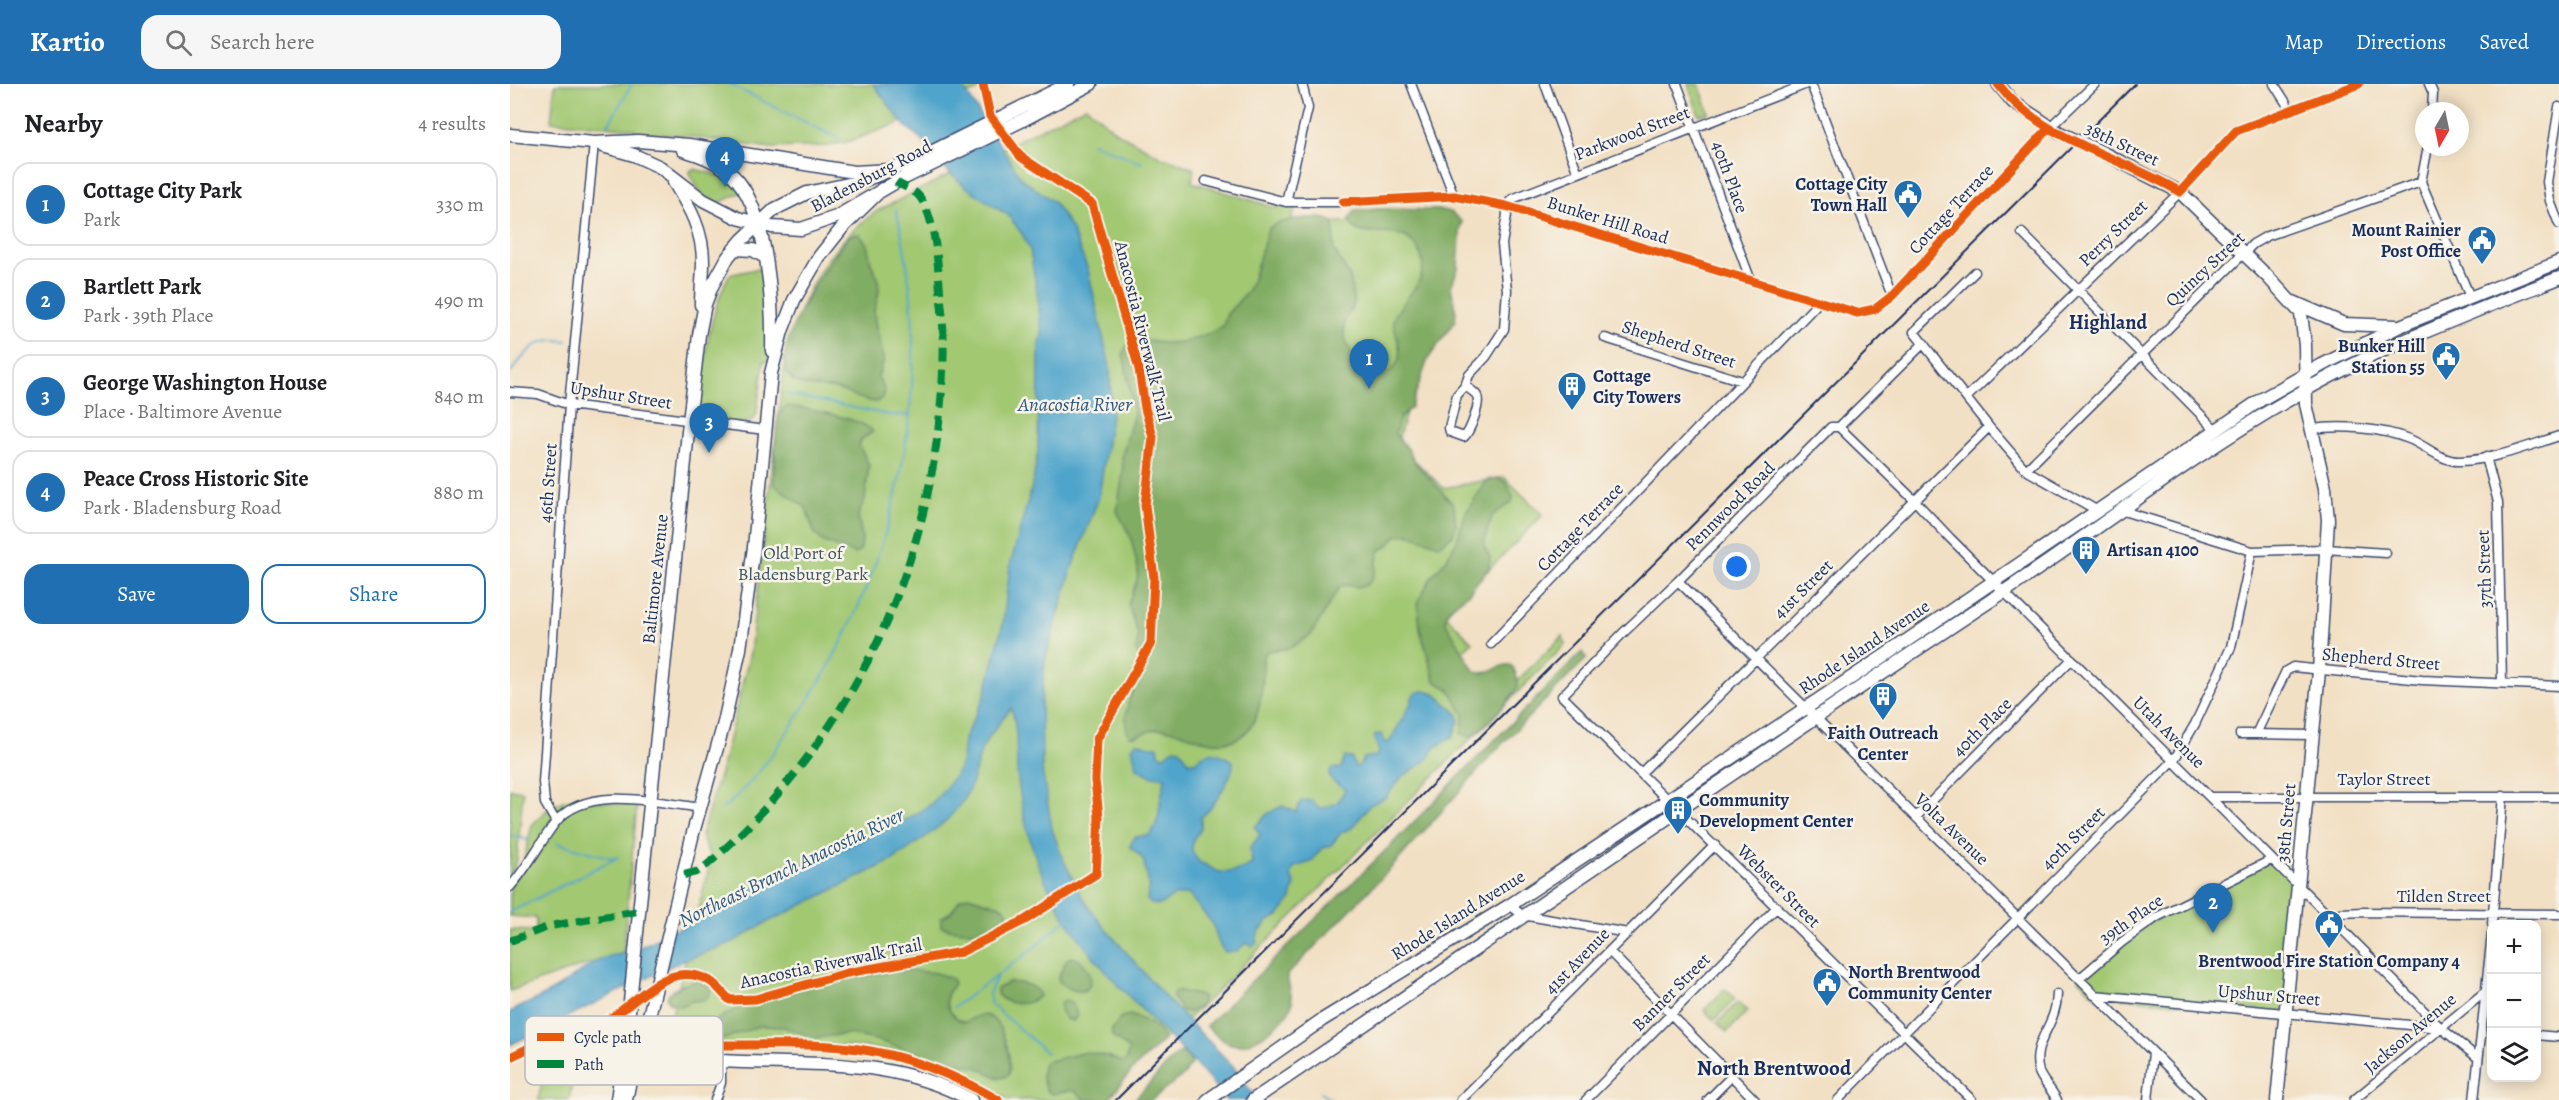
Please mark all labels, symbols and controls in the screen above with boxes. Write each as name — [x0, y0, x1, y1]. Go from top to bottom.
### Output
search box — [141, 15, 561, 69]
text: Kartio — [30, 23, 105, 61]
icon: search — [162, 26, 195, 59]
text: Search here — [210, 27, 315, 57]
text: Map — [2285, 28, 2323, 56]
text: Directions — [2356, 28, 2446, 56]
text: Saved — [2479, 28, 2529, 56]
street label: Parkwood Street — [1571, 100, 1693, 166]
north arrow — [2415, 102, 2469, 156]
text: Nearby — [24, 106, 103, 141]
text: 4 results — [418, 110, 486, 137]
street label: 38th Street — [2081, 116, 2163, 172]
street label: Bladensburg Road — [806, 134, 936, 218]
pin: 4 — [706, 138, 744, 187]
street label: 40th Place — [1706, 138, 1754, 216]
street label: Cottage Terrace — [1903, 159, 1999, 259]
place label: Cottage City Town Hall — [1795, 172, 1888, 217]
text: Cottage City Park — [83, 176, 242, 206]
public building icon: Cottage City Town Hall — [1892, 178, 1924, 220]
street label: Bunker Hill Road — [1544, 190, 1672, 250]
text: 1 — [42, 191, 49, 218]
text: 330 m — [436, 191, 484, 218]
street label: Perry Street — [2073, 194, 2153, 272]
text: Park — [83, 206, 121, 233]
place label: Mount Rainier Post Office — [2351, 218, 2462, 263]
public building icon: Mount Rainier Post Office — [2466, 224, 2498, 266]
street label: Quincy Street — [2160, 226, 2250, 312]
street label: Anacostia Riverwalk Trail — [1109, 237, 1177, 424]
text: Bartlett Park — [83, 272, 201, 302]
text: 2 — [41, 287, 50, 314]
text: 490 m — [435, 287, 484, 314]
text: Park · 39th Place — [83, 302, 213, 329]
district label: Highland — [2069, 309, 2148, 336]
street label: Shepherd Street — [1619, 314, 1739, 374]
place label: Bunker Hill Station 55 — [2338, 334, 2425, 379]
pin: 1 — [1350, 340, 1388, 389]
public building icon: Bunker Hill Station 55 — [2430, 340, 2462, 382]
place label: Cottage City Towers — [1593, 364, 1681, 409]
text: George Washington House — [83, 368, 327, 398]
building icon: Cottage City Towers — [1556, 370, 1588, 412]
street label: Upshur Street — [568, 375, 674, 415]
text: 3 — [41, 383, 50, 410]
text: 840 m — [434, 383, 484, 410]
water label: Anacostia River — [1017, 391, 1133, 418]
text: Place · Baltimore Avenue — [83, 398, 282, 425]
pin: 3 — [690, 404, 728, 453]
street label: 46th Street — [533, 442, 563, 524]
street label: Pennwood Road — [1680, 456, 1780, 556]
text: Peace Cross Historic Site — [83, 464, 309, 494]
street label: Cottage Terrace — [1531, 477, 1629, 577]
text: 4 — [41, 479, 50, 506]
text: 880 m — [433, 479, 484, 506]
text: Park · Bladensburg Road — [83, 494, 282, 521]
street label: Baltimore Avenue — [636, 513, 674, 645]
street label: 37th Street — [2471, 529, 2497, 609]
building icon: Artisan 4100 — [2070, 534, 2102, 576]
place label: Artisan 4100 — [2106, 538, 2199, 562]
park label: Old Port of Bladensburg Park — [738, 541, 868, 586]
your location — [1722, 552, 1751, 581]
street label: 41st Street — [1768, 554, 1838, 624]
button: Save — [24, 564, 249, 624]
button: Share — [261, 564, 486, 624]
street label: Rhode Island Avenue — [1794, 594, 1934, 700]
street label: Shepherd Street — [2321, 642, 2441, 676]
building icon: Faith Outreach Center — [1867, 680, 1899, 722]
street label: Utah Avenue — [2128, 691, 2210, 773]
street label: 40th Place — [1947, 692, 2017, 762]
place label: Faith Outreach Center — [1827, 721, 1939, 766]
street label: Taylor Street — [2337, 767, 2431, 791]
street label: 38th Street — [2271, 782, 2301, 864]
street label: Volta Avenue — [1909, 787, 1994, 870]
place label: Community Development Center — [1699, 788, 1854, 833]
building icon: Community Development Center — [1662, 794, 1694, 836]
water label: Northeast Branch Anacostia River — [674, 801, 909, 934]
street label: 40th Street — [2036, 801, 2110, 875]
street label: Webster Street — [1731, 838, 1826, 933]
street label: Rhode Island Avenue — [1387, 864, 1529, 966]
pin: 2 — [2194, 884, 2232, 933]
street label: Tilden Street — [2397, 884, 2491, 908]
street label: 39th Place — [2094, 888, 2168, 950]
public building icon: Brentwood Fire Station Company 4 — [2313, 908, 2345, 950]
map controls — [2487, 920, 2541, 1082]
button: + — [2487, 920, 2541, 974]
street label: 41st Avenue — [1539, 922, 1615, 1000]
street label: Anacostia Riverwalk Trail — [737, 932, 925, 994]
street label: Banner Street — [1627, 948, 1715, 1036]
place label: Brentwood Fire Station Company 4 — [2198, 949, 2460, 973]
place label: North Brentwood Community Center — [1848, 960, 1992, 1005]
public building icon: North Brentwood Community Center — [1811, 966, 1843, 1008]
button: − — [2487, 974, 2541, 1028]
street label: Upshur Street — [2217, 979, 2321, 1011]
street label: Jackson Avenue — [2359, 987, 2461, 1079]
legend — [525, 1016, 723, 1085]
text: Cycle path — [574, 1027, 642, 1049]
button: layers — [2487, 1028, 2541, 1082]
text: Path — [574, 1054, 604, 1076]
district label: North Brentwood — [1697, 1054, 1852, 1082]

